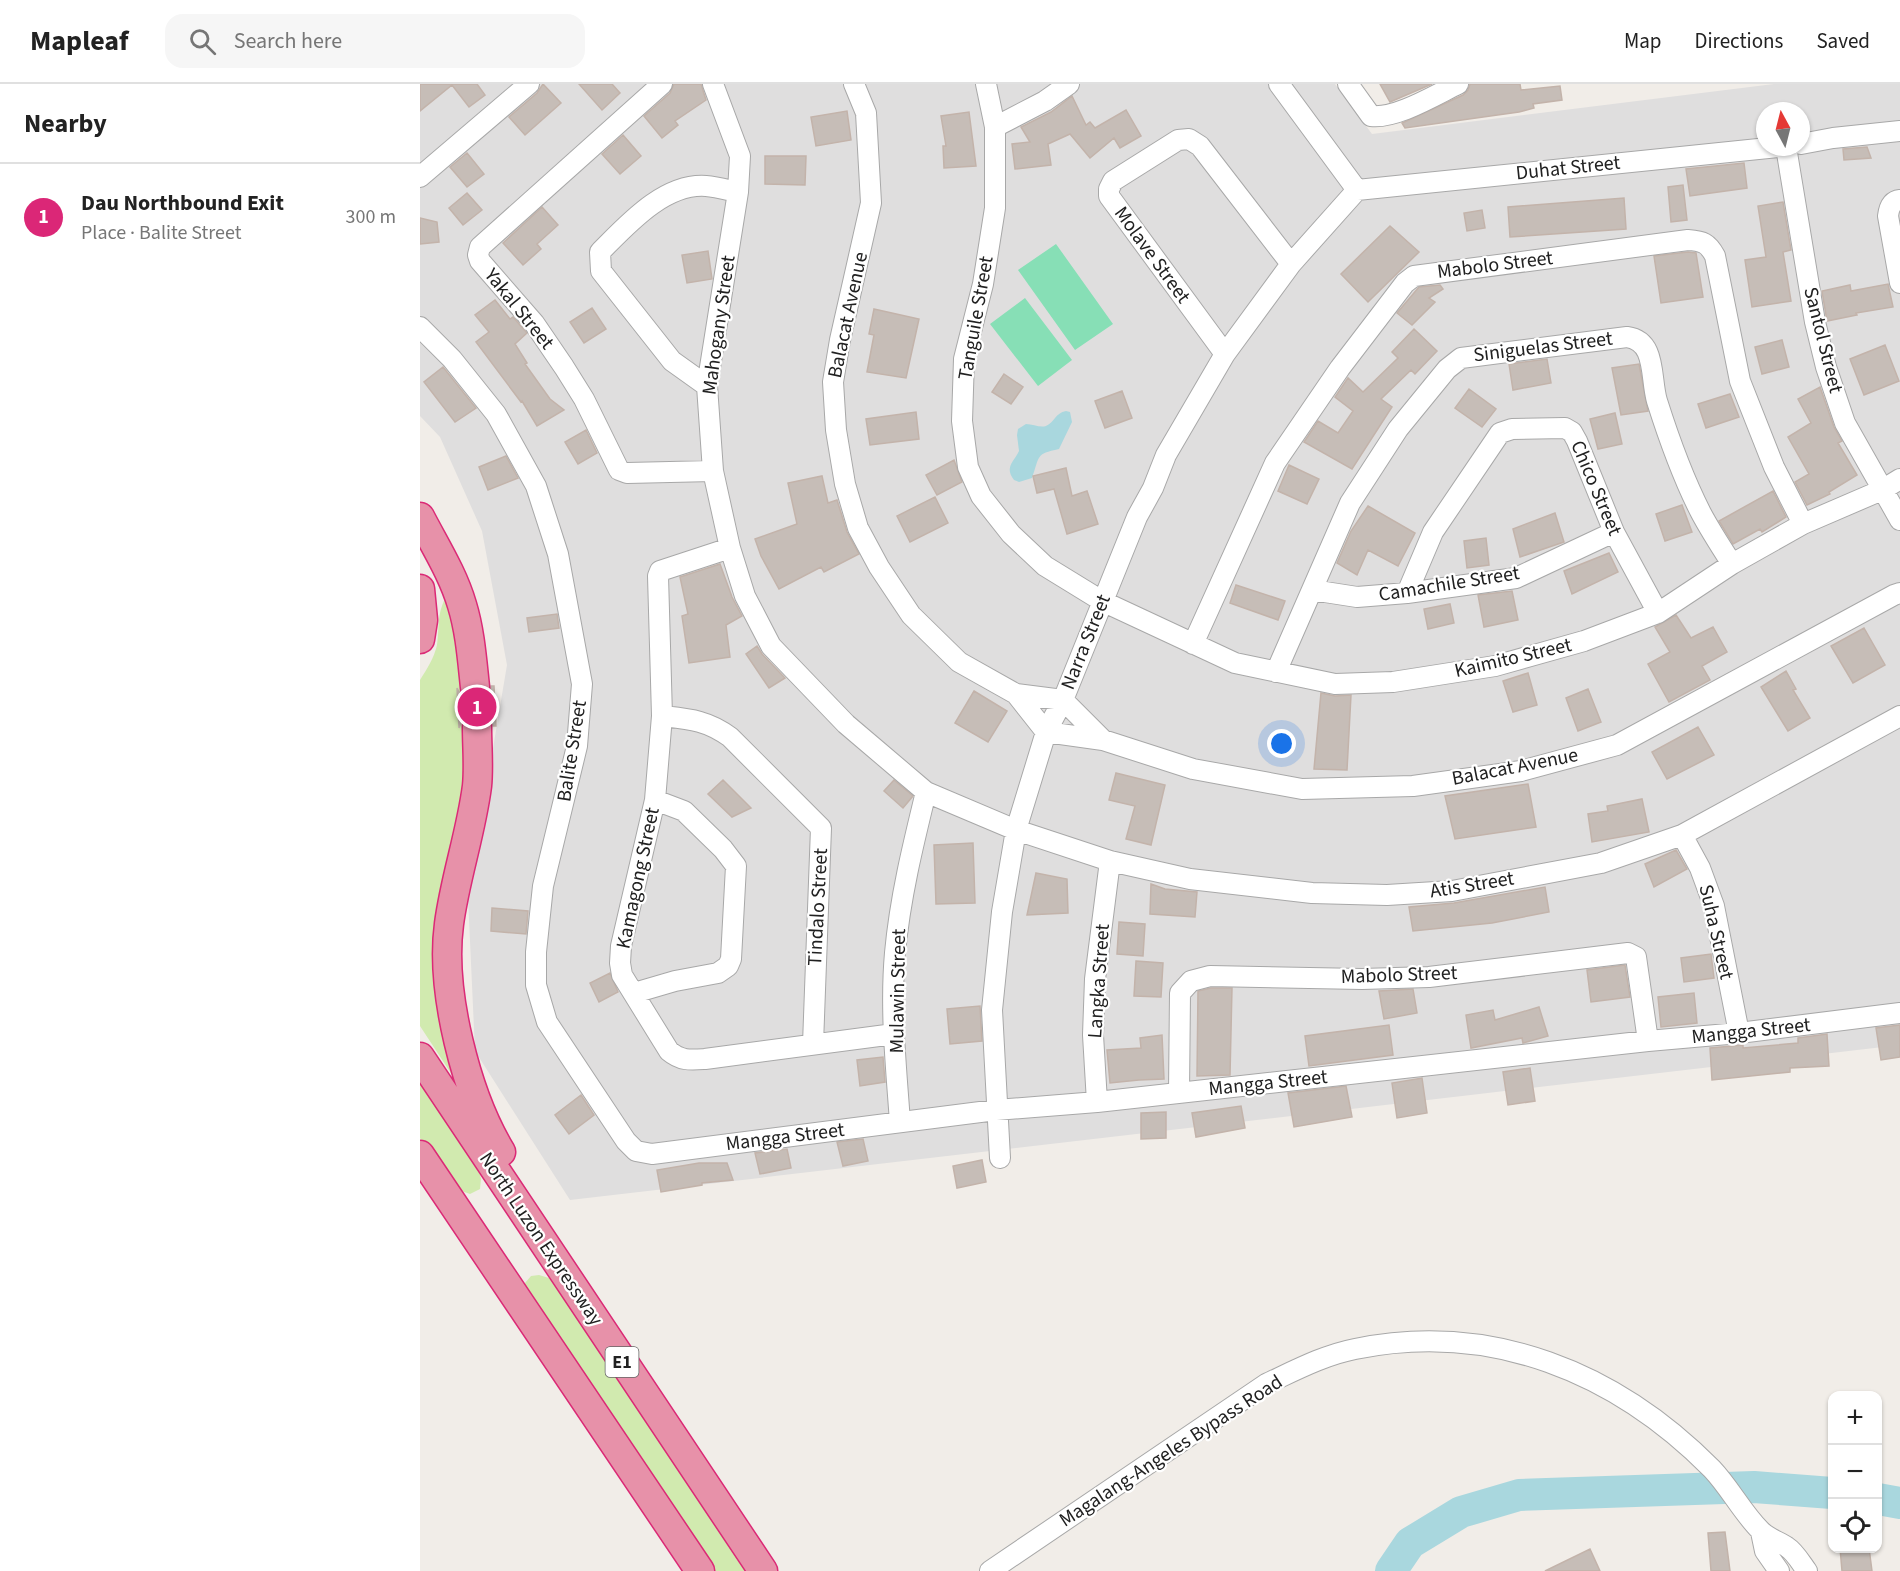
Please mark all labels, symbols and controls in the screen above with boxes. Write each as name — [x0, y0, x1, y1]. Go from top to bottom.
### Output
search box — [165, 14, 585, 68]
text: Mapleaf — [30, 21, 129, 61]
icon: search — [186, 25, 219, 58]
text: Search here — [234, 25, 342, 57]
text: Map — [1624, 26, 1662, 56]
text: Directions — [1695, 26, 1783, 56]
text: Saved — [1816, 26, 1870, 56]
north arrow — [1756, 102, 1810, 156]
text: Nearby — [24, 105, 107, 142]
street label: Duhat Street — [1514, 149, 1622, 187]
text: Dau Northbound Exit — [81, 187, 284, 219]
street label: Molave Street — [1107, 201, 1197, 309]
text: 1 — [38, 203, 49, 231]
text: 300 m — [346, 203, 396, 231]
text: Place · Balite Street — [81, 219, 241, 247]
street label: Mabolo Street — [1435, 244, 1555, 286]
street label: Balacat Avenue — [821, 249, 875, 381]
street label: Mahogany Street — [695, 253, 743, 397]
street label: Tanguile Street — [951, 254, 1001, 382]
street label: Yakal Street — [477, 262, 561, 356]
street label: Santol Street — [1796, 284, 1850, 396]
street label: Siniguelas Street — [1472, 325, 1614, 369]
street label: Chico Street — [1563, 436, 1629, 540]
street label: Camachile Street — [1377, 559, 1522, 609]
street label: Narra Street — [1054, 590, 1118, 694]
street label: Kaimito Street — [1452, 631, 1575, 685]
pin: 1 — [458, 684, 496, 730]
street label: Balite Street — [550, 698, 594, 804]
your location — [1267, 729, 1296, 758]
street label: Balacat Avenue — [1449, 741, 1581, 793]
street label: Kamagong Street — [609, 804, 667, 951]
street label: Tindalo Street — [801, 847, 835, 967]
street label: Atis Street — [1428, 865, 1516, 905]
street label: Suha Street — [1691, 882, 1741, 982]
street label: Langka Street — [1081, 923, 1117, 1039]
street label: Mulawin Street — [883, 928, 913, 1054]
street label: Mabolo Street — [1340, 959, 1458, 991]
street label: Mangga Street — [1690, 1011, 1812, 1051]
street label: Mangga Street — [1207, 1063, 1329, 1103]
street label: Mangga Street — [724, 1116, 846, 1158]
street label: North Luzon Expressway — [472, 1147, 610, 1332]
road number: E1 — [606, 1347, 638, 1377]
street label: Magalang-Angeles Bypass Road — [1054, 1368, 1288, 1534]
map controls — [1828, 1391, 1882, 1553]
button: + — [1828, 1391, 1882, 1445]
button: − — [1828, 1445, 1882, 1499]
button: locate — [1828, 1499, 1882, 1553]

